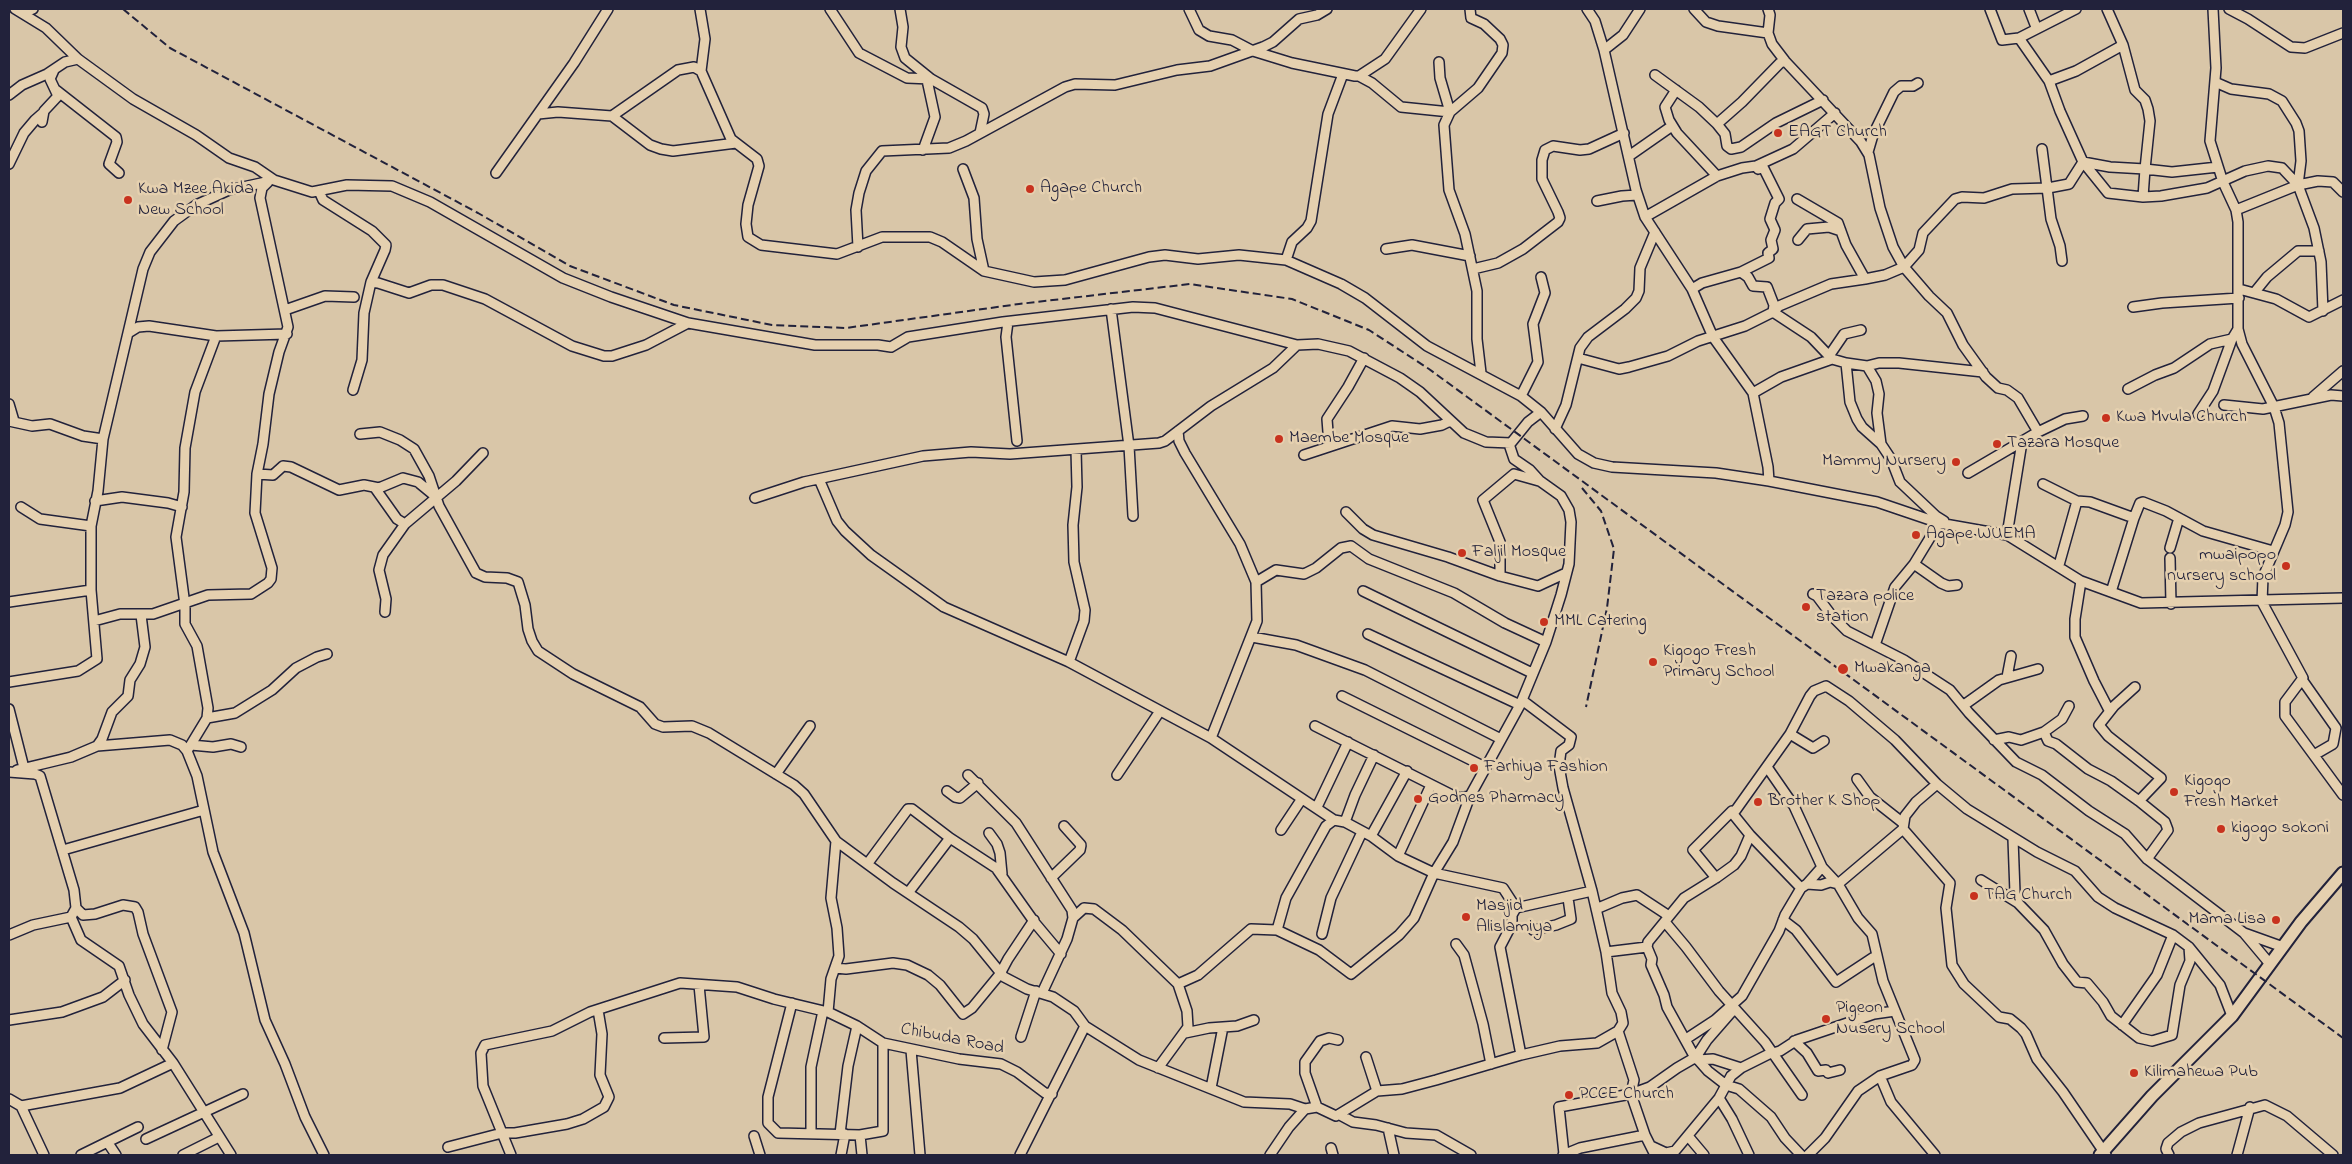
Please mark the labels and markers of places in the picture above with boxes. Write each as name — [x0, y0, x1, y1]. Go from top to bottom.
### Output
place label: EAGT Church — [1788, 122, 1887, 144]
marker: EAGT Church — [1772, 127, 1784, 139]
place label: Agape Church — [1040, 178, 1142, 200]
place label: Kwa Mzee Akida New School — [138, 179, 254, 222]
marker: Agape Church — [1024, 183, 1036, 195]
marker: Kwa Mzee Akida New School — [122, 194, 134, 206]
place label: Kwa Mvula Church — [2116, 407, 2247, 429]
marker: Kwa Mvula Church — [2100, 412, 2112, 424]
place label: Maembe Mosque — [1289, 428, 1409, 450]
marker: Maembe Mosque — [1273, 433, 1285, 445]
place label: Tazara Mosque — [2007, 433, 2119, 455]
marker: Tazara Mosque — [1991, 438, 2003, 450]
place label: Mammy Nursery — [1822, 451, 1946, 473]
marker: Mammy Nursery — [1950, 456, 1962, 468]
place label: Agape WUEMA — [1926, 524, 2036, 546]
marker: Agape WUEMA — [1910, 529, 1922, 541]
place label: Faljil Mosque — [1472, 542, 1566, 564]
place label: mwaipopo nursery school — [2167, 545, 2276, 588]
marker: Faljil Mosque — [1456, 547, 1468, 559]
marker: mwaipopo nursery school — [2280, 560, 2292, 572]
place label: Tazara police station — [1816, 586, 1914, 628]
marker: Tazara police station — [1800, 601, 1812, 613]
place label: MML Catering — [1554, 611, 1647, 633]
marker: MML Catering — [1538, 616, 1550, 628]
place label: Kigogo Fresh Primary School — [1663, 641, 1774, 684]
marker: Kigogo Fresh Primary School — [1647, 656, 1659, 668]
place label: Mwakanga — [1854, 658, 1931, 680]
marker: Mwakanga — [1836, 662, 1850, 676]
place label: Farhiya Fashion — [1484, 757, 1608, 779]
marker: Farhiya Fashion — [1468, 762, 1480, 774]
place label: Kigogo Fresh Market — [2184, 771, 2278, 814]
marker: Kigogo Fresh Market — [2168, 786, 2180, 798]
place label: Godnes Pharmacy — [1428, 788, 1564, 810]
place label: Brother K Shop — [1768, 791, 1880, 813]
marker: Godnes Pharmacy — [1412, 793, 1424, 805]
marker: Brother K Shop — [1752, 796, 1764, 808]
place label: kigogo sokoni — [2231, 818, 2329, 840]
marker: kigogo sokoni — [2215, 823, 2227, 835]
place label: TAG Church — [1984, 885, 2072, 907]
marker: TAG Church — [1968, 890, 1980, 902]
place label: Masjid Alislamiya — [1476, 896, 1552, 939]
place label: Mama Lisa — [2188, 909, 2266, 931]
marker: Masjid Alislamiya — [1460, 911, 1472, 923]
marker: Mama Lisa — [2270, 914, 2282, 926]
place label: Pigeon Nusery School — [1836, 998, 1945, 1040]
marker: Pigeon Nusery School — [1820, 1013, 1832, 1025]
place label: Kilimahewa Pub — [2144, 1062, 2258, 1084]
marker: Kilimahewa Pub — [2128, 1067, 2140, 1079]
place label: PCCE Church — [1579, 1084, 1674, 1106]
marker: PCCE Church — [1563, 1089, 1575, 1101]

